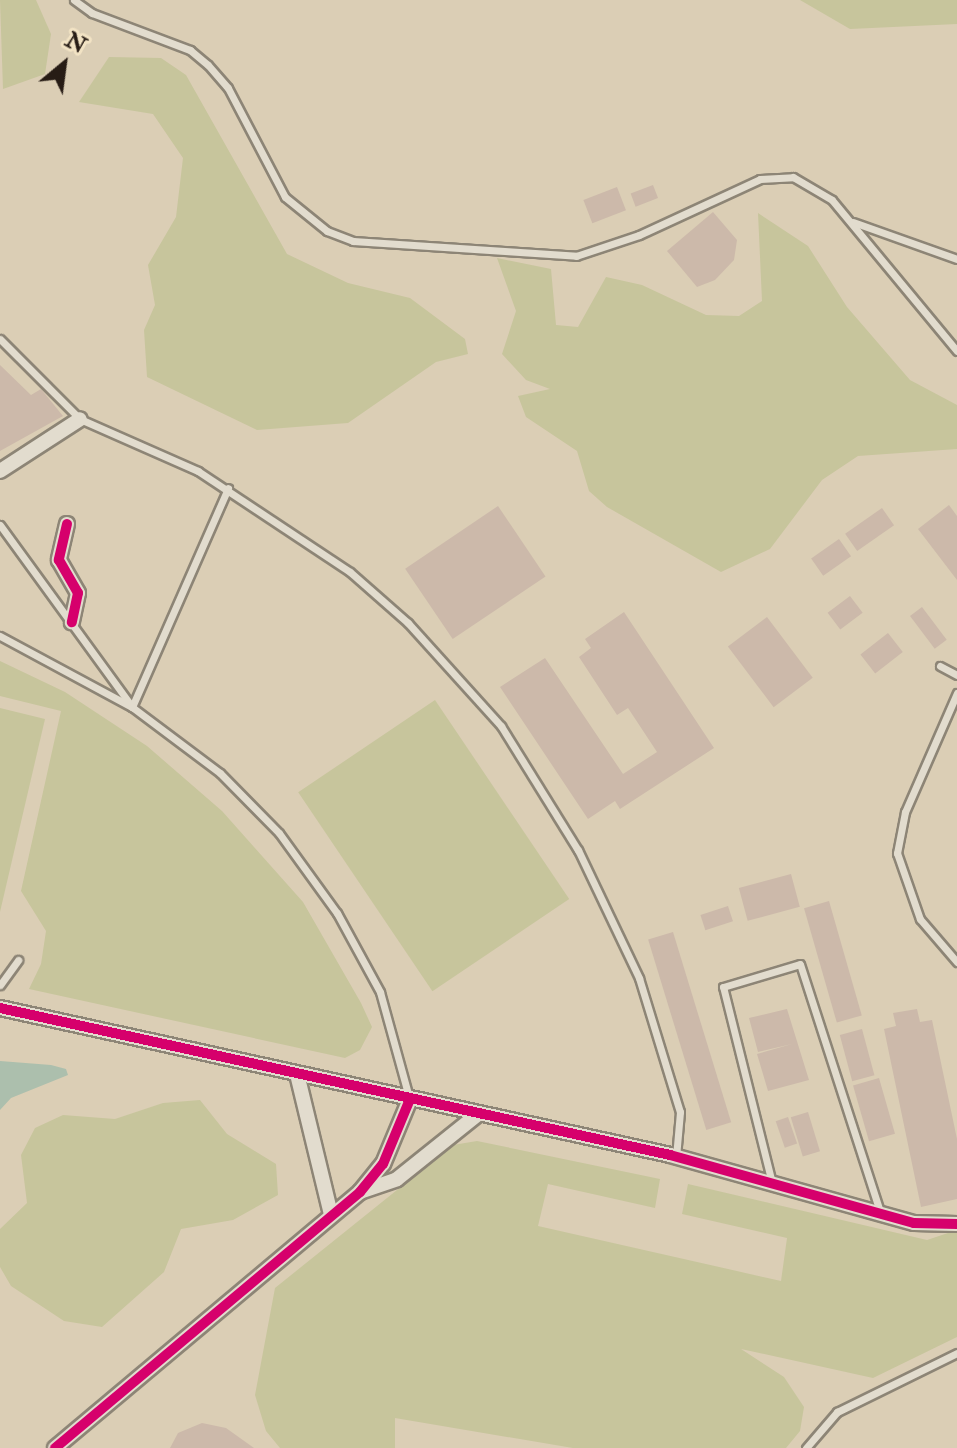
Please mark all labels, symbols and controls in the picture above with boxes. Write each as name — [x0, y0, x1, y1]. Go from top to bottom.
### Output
north arrow — [24, 24, 104, 104]
text: N — [60, 26, 91, 60]

